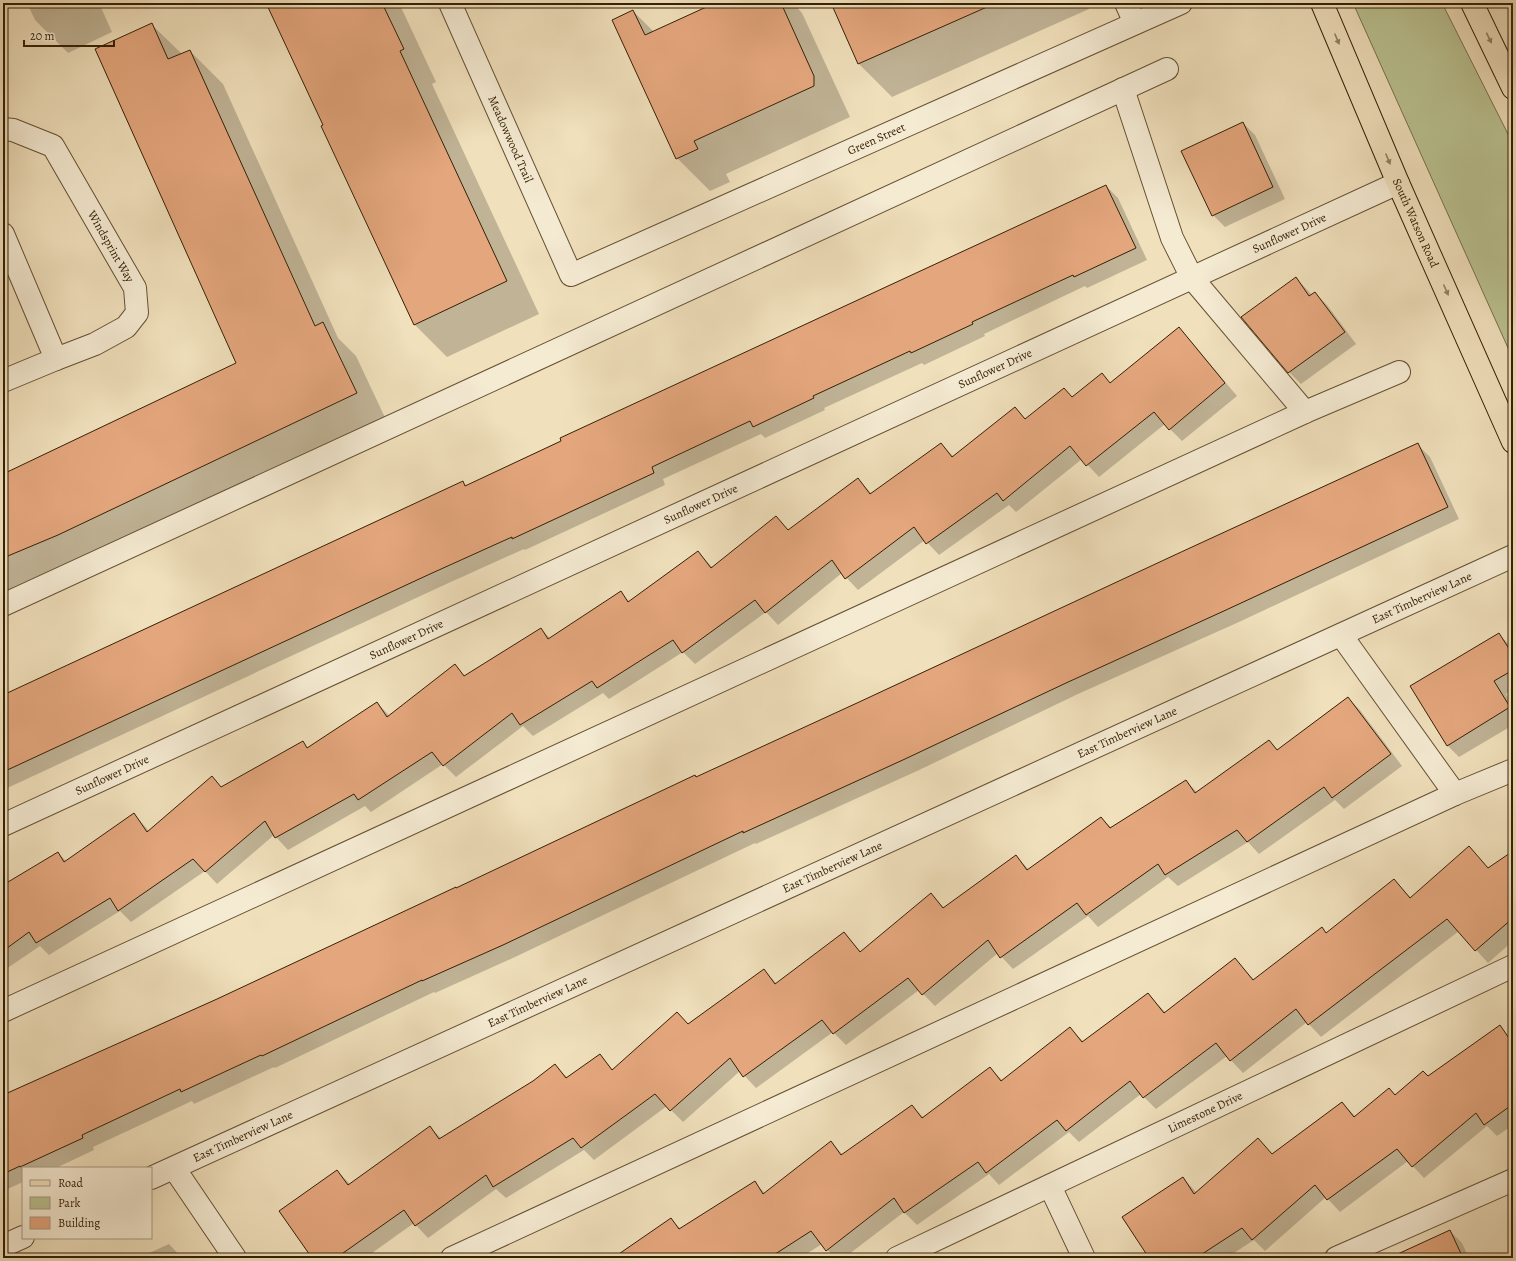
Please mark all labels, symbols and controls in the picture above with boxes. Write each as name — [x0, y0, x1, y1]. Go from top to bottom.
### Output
scale bar — [24, 22, 114, 48]
text: 20 m — [30, 28, 54, 44]
one-way arrow — [1486, 32, 1492, 44]
one-way arrow — [1334, 33, 1340, 44]
street label: Meadowwood Trail — [484, 93, 537, 185]
street label: Green Street — [845, 119, 908, 159]
one-way arrow — [1385, 153, 1391, 165]
street label: South Watson Road — [1389, 176, 1443, 270]
street label: Windsprint Way — [83, 207, 138, 286]
street label: Sunflower Drive — [1250, 209, 1329, 257]
one-way arrow — [1443, 285, 1449, 296]
street label: Sunflower Drive — [955, 345, 1035, 392]
street label: Sunflower Drive — [661, 480, 740, 528]
street label: East Timberview Lane — [1369, 568, 1474, 627]
street label: Sunflower Drive — [367, 615, 446, 663]
street label: East Timberview Lane — [1075, 703, 1180, 762]
street label: Sunflower Drive — [72, 751, 152, 799]
street label: East Timberview Lane — [780, 837, 885, 897]
street label: East Timberview Lane — [485, 972, 590, 1031]
street label: Limestone Drive — [1165, 1087, 1245, 1137]
street label: East Timberview Lane — [190, 1106, 295, 1166]
legend — [22, 1167, 152, 1239]
text: Road — [58, 1175, 84, 1191]
text: Park — [58, 1195, 81, 1211]
text: Building — [58, 1215, 100, 1231]

